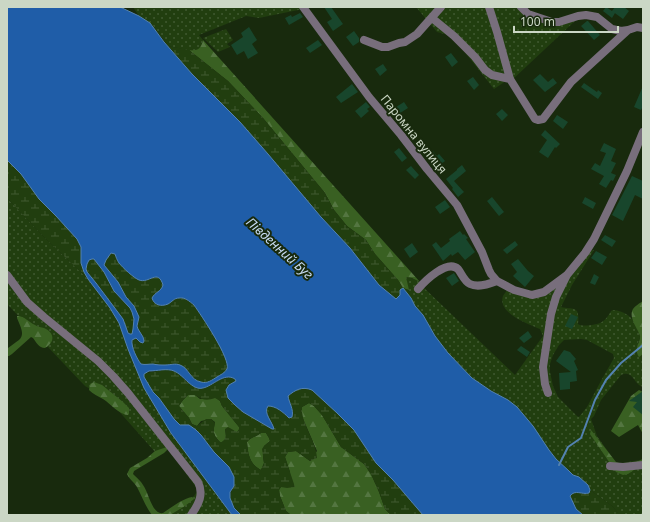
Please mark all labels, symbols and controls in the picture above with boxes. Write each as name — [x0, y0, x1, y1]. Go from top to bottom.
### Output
scale bar — [514, 8, 618, 34]
text: 100 m — [520, 13, 555, 30]
street label: Паромна вулиця — [377, 91, 451, 177]
water label: Південний Буг — [243, 213, 317, 283]

